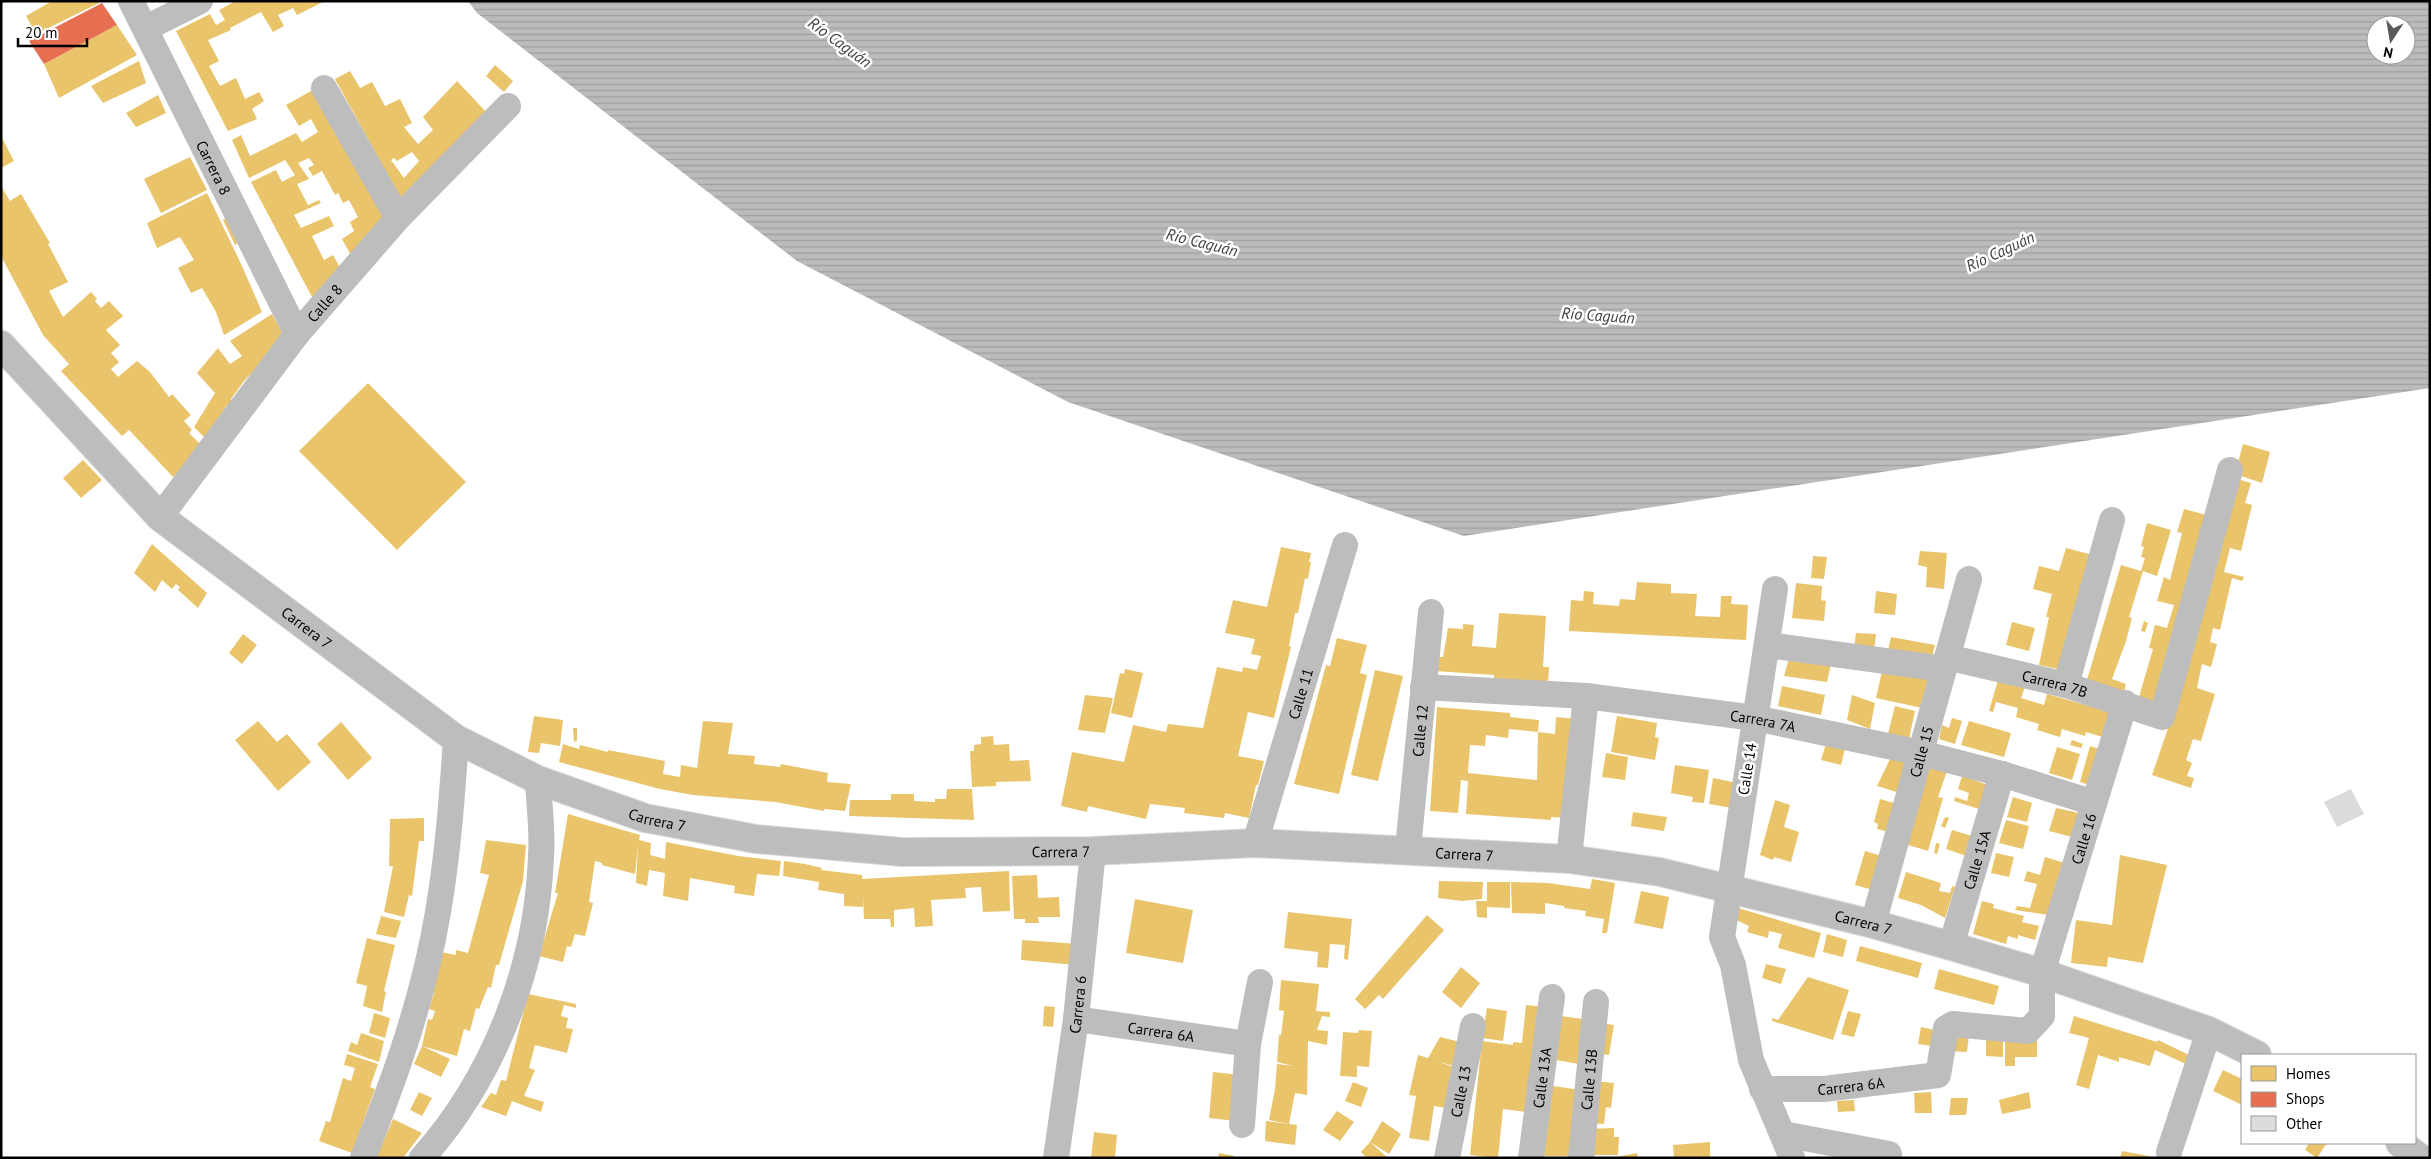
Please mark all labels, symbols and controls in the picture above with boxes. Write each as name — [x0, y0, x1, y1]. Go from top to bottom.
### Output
water label: Río Caguán — [804, 12, 876, 72]
scale bar — [18, 15, 86, 47]
north arrow — [2366, 15, 2416, 65]
text: 20 m — [25, 23, 58, 42]
text: N — [2382, 43, 2395, 62]
street label: Carrera 8 — [192, 137, 236, 198]
water label: Río Caguán — [1164, 223, 1240, 261]
water label: Río Caguán — [1962, 226, 2038, 276]
street label: Calle 8 — [302, 280, 346, 326]
water label: Río Caguán — [1561, 302, 1635, 328]
street label: Carrera 7 — [278, 602, 336, 652]
street label: Carrera 7B — [2020, 665, 2090, 701]
street label: Calle 11 — [1283, 666, 1317, 722]
street label: Calle 12 — [1408, 703, 1431, 758]
street label: Carrera 7A — [1729, 705, 1798, 736]
street label: Calle 15 — [1905, 724, 1937, 779]
street label: Calle 14 — [1734, 742, 1760, 796]
street label: Carrera 7 — [626, 803, 688, 835]
street label: Calle 16 — [2066, 811, 2100, 867]
street label: Calle 15A — [1959, 827, 1994, 892]
street label: Carrera 7 — [1032, 842, 1090, 861]
street label: Carrera 7 — [1435, 843, 1494, 865]
street label: Carrera 7 — [1833, 906, 1894, 938]
street label: Carrera 6 — [1065, 975, 1090, 1035]
street label: Carrera 6A — [1127, 1017, 1196, 1046]
street label: Calle 13A — [1528, 1046, 1555, 1109]
street label: Calle 13B — [1576, 1048, 1601, 1111]
legend — [2241, 1054, 2416, 1144]
street label: Calle 13 — [1446, 1064, 1475, 1119]
text: Homes — [2286, 1064, 2330, 1083]
street label: Carrera 6A — [1817, 1072, 1886, 1099]
text: Shops — [2286, 1089, 2325, 1108]
text: Other — [2286, 1114, 2322, 1133]

